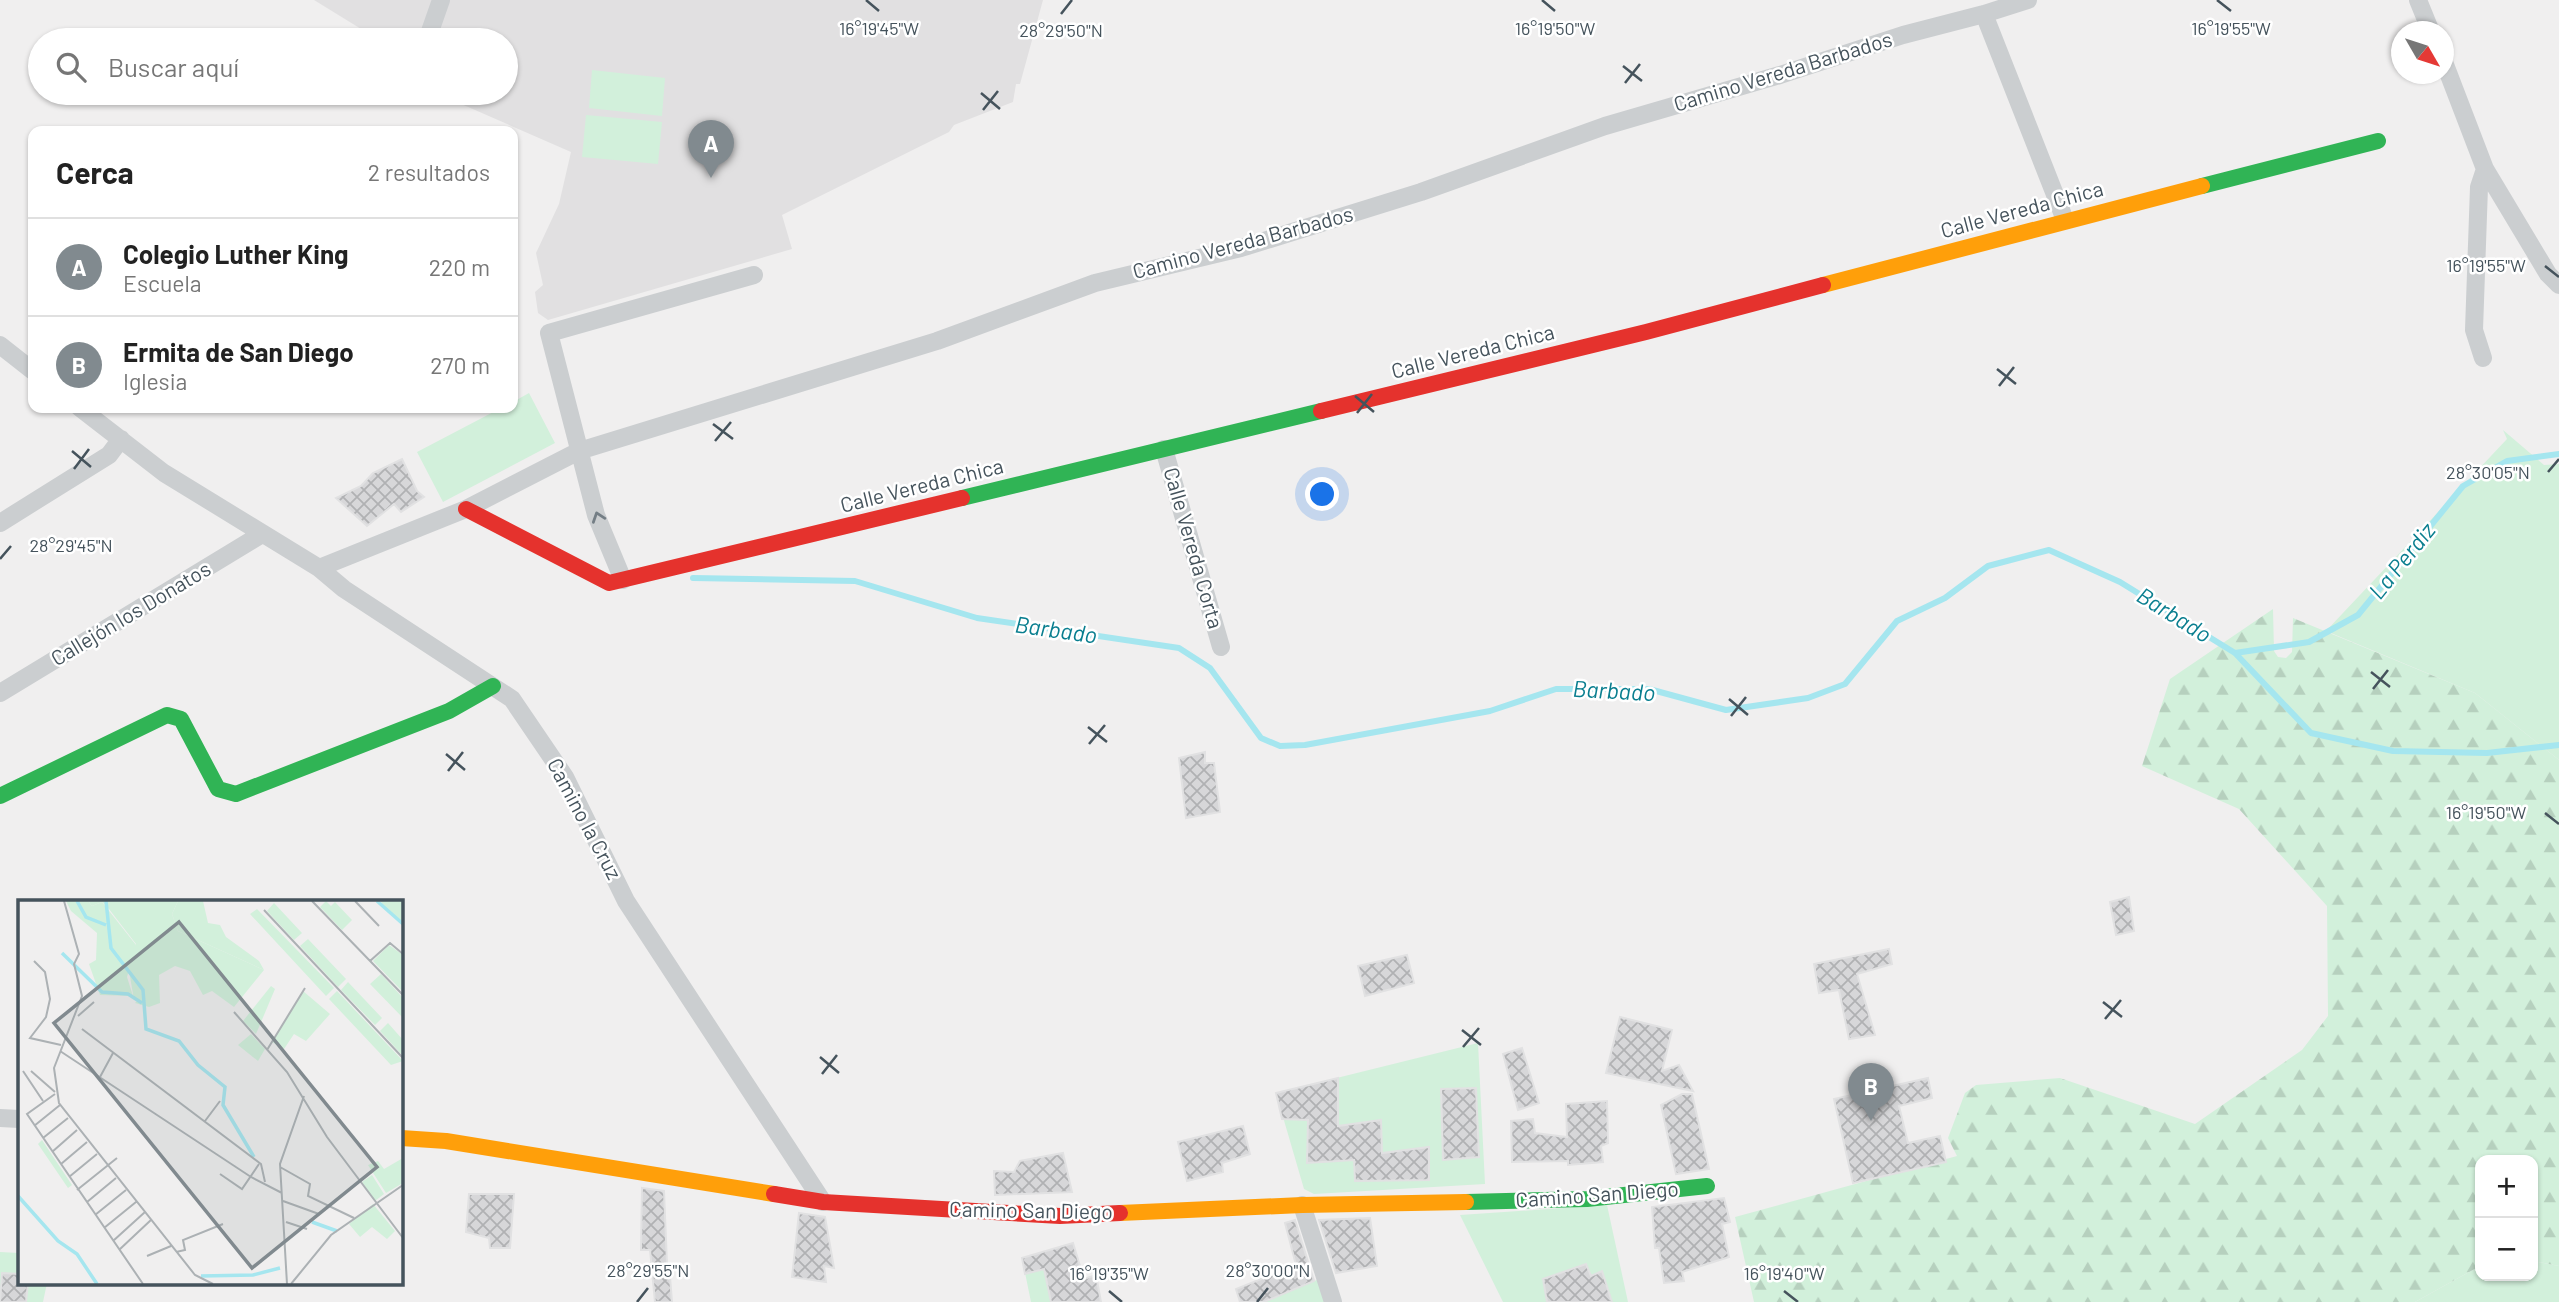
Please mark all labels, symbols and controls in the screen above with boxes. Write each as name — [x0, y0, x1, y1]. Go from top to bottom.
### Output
text: 16°19'45"W — [839, 17, 919, 39]
text: 16°19'50"W — [1515, 17, 1595, 39]
text: 16°19'55"W — [2191, 17, 2271, 39]
text: 28°29'50"N — [1019, 19, 1103, 41]
north arrow — [2391, 21, 2454, 84]
street label: Camino Vereda Barbados — [1670, 25, 1895, 116]
search box — [28, 28, 518, 105]
icon: search — [52, 48, 90, 86]
text: Buscar aquí — [108, 51, 239, 82]
pin: A — [688, 120, 734, 178]
text: Cerca — [56, 154, 134, 190]
text: 2 resultados — [368, 158, 490, 186]
street label: Calle Vereda Chica — [1938, 175, 2106, 242]
street label: Camino Vereda Barbados — [1130, 200, 1356, 283]
text: Colegio Luther King — [123, 238, 349, 269]
text: A — [71, 253, 87, 281]
text: 220 m — [429, 253, 490, 281]
text: 16°19'55"W — [2446, 254, 2526, 276]
text: Escuela — [123, 269, 202, 297]
street label: Calle Vereda Chica — [1389, 318, 1557, 383]
text: Ermita de San Diego — [123, 336, 354, 367]
text: B — [72, 351, 86, 379]
text: 270 m — [430, 351, 490, 379]
text: Iglesia — [123, 367, 187, 395]
street label: Calle Vereda Chica — [838, 452, 1006, 517]
text: 28°30'05"N — [2446, 461, 2530, 483]
street label: Calle Vereda Corta — [1159, 464, 1229, 631]
your location — [1305, 477, 1339, 511]
one-way arrow — [592, 511, 606, 523]
water label: La Perdiz — [2362, 516, 2441, 604]
text: 28°29'45"N — [29, 534, 113, 556]
street label: Callejón los Donatos — [46, 555, 215, 670]
water label: Barbado — [2132, 580, 2217, 648]
water label: Barbado — [1013, 609, 1099, 649]
water label: Barbado — [1572, 674, 1656, 706]
street label: Camino la Cruz — [543, 753, 628, 883]
text: 16°19'50"W — [2446, 801, 2526, 823]
inset map — [18, 900, 402, 1284]
pin: B — [1848, 1063, 1894, 1121]
map controls — [2475, 1155, 2538, 1281]
button: + — [2475, 1155, 2538, 1218]
street label: Camino San Diego — [1514, 1175, 1679, 1212]
street label: Camino San Diego — [949, 1196, 1113, 1223]
button: − — [2475, 1218, 2538, 1281]
text: 28°29'55"N — [607, 1259, 689, 1281]
text: 28°30'00"N — [1226, 1259, 1310, 1281]
text: 16°19'35"W — [1069, 1262, 1149, 1284]
text: 16°19'40"W — [1744, 1262, 1825, 1284]

